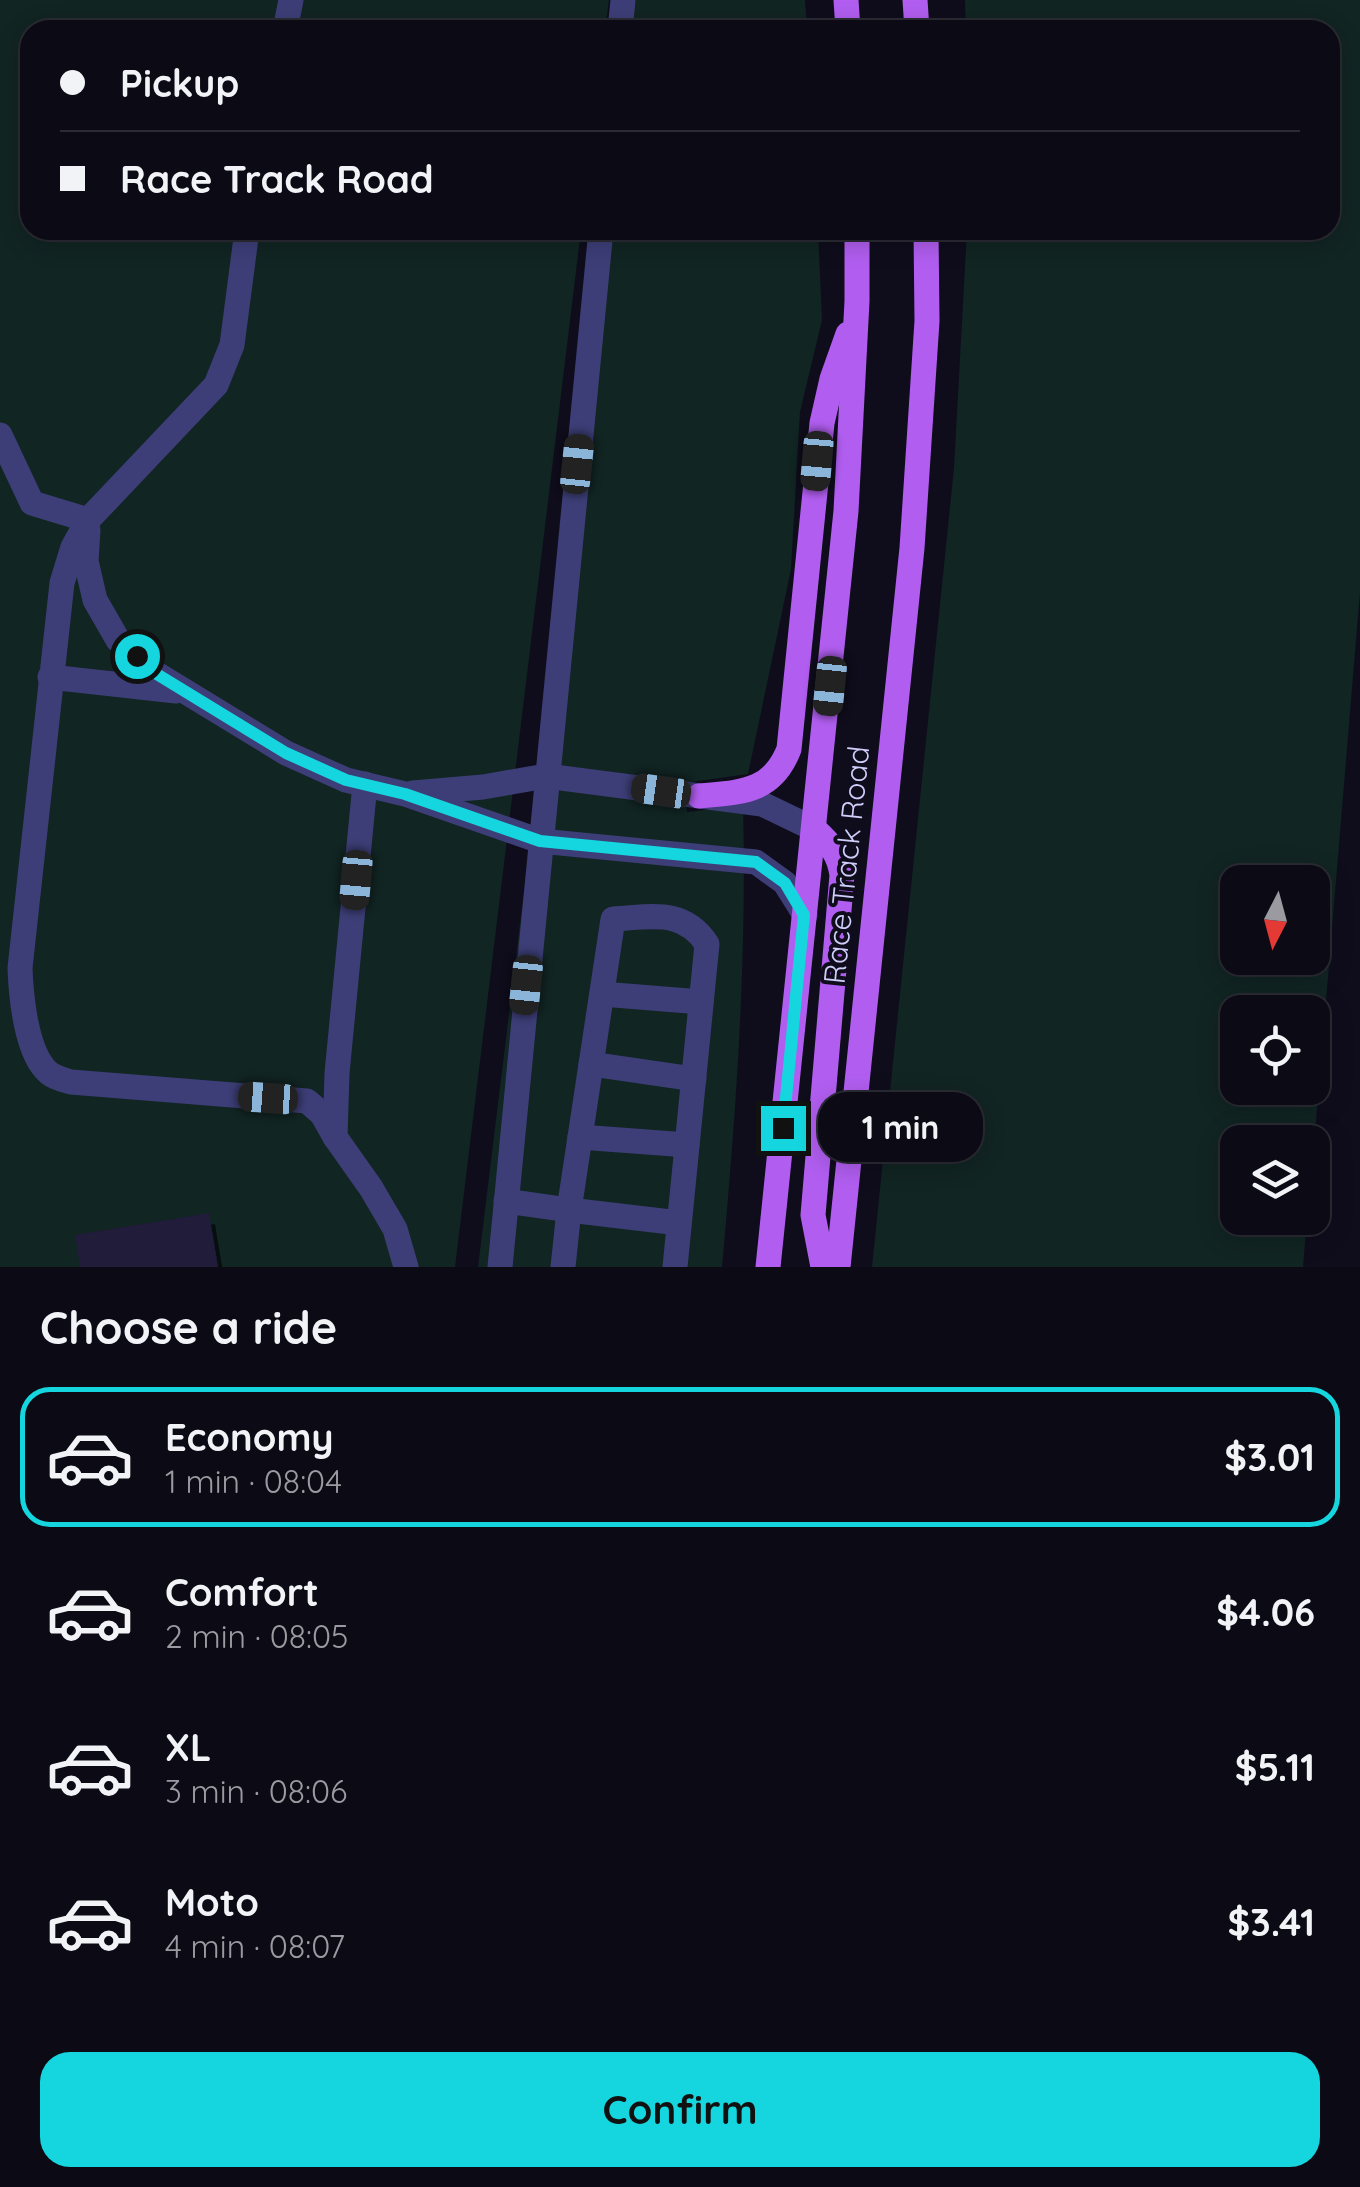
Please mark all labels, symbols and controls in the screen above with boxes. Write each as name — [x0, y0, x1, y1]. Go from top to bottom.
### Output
text: Pickup — [120, 59, 239, 107]
text: Race Track Road — [120, 155, 434, 203]
car — [799, 430, 835, 492]
car — [559, 433, 595, 495]
route start — [115, 634, 160, 679]
car — [812, 655, 848, 717]
street label: Race Track Road — [815, 744, 877, 986]
car — [629, 772, 693, 810]
car — [338, 849, 374, 911]
north arrow — [1220, 865, 1330, 975]
map controls — [1220, 865, 1330, 1235]
car — [508, 954, 544, 1016]
button: locate — [1220, 995, 1330, 1105]
car — [237, 1081, 299, 1115]
callout: 1 min — [818, 1093, 983, 1163]
route end — [761, 1106, 806, 1151]
text: 1 min — [862, 1107, 939, 1147]
button: layers — [1220, 1125, 1330, 1235]
text: Choose a ride — [40, 1299, 337, 1355]
icon: car — [45, 1412, 135, 1502]
text: Economy — [165, 1413, 334, 1461]
text: $3.01 — [1224, 1433, 1315, 1481]
text: 1 min · 08:04 — [165, 1461, 342, 1501]
icon: car — [45, 1567, 135, 1657]
text: Comfort — [165, 1568, 319, 1616]
text: $4.06 — [1216, 1588, 1315, 1636]
text: 2 min · 08:05 — [165, 1616, 349, 1656]
icon: car — [45, 1722, 135, 1812]
text: XL — [165, 1723, 211, 1771]
text: $5.11 — [1235, 1743, 1315, 1791]
text: 3 min · 08:06 — [165, 1771, 347, 1811]
icon: car — [45, 1877, 135, 1967]
text: Moto — [165, 1878, 259, 1926]
text: $3.41 — [1228, 1898, 1315, 1946]
text: 4 min · 08:07 — [165, 1926, 345, 1966]
button: Confirm — [40, 2052, 1320, 2167]

